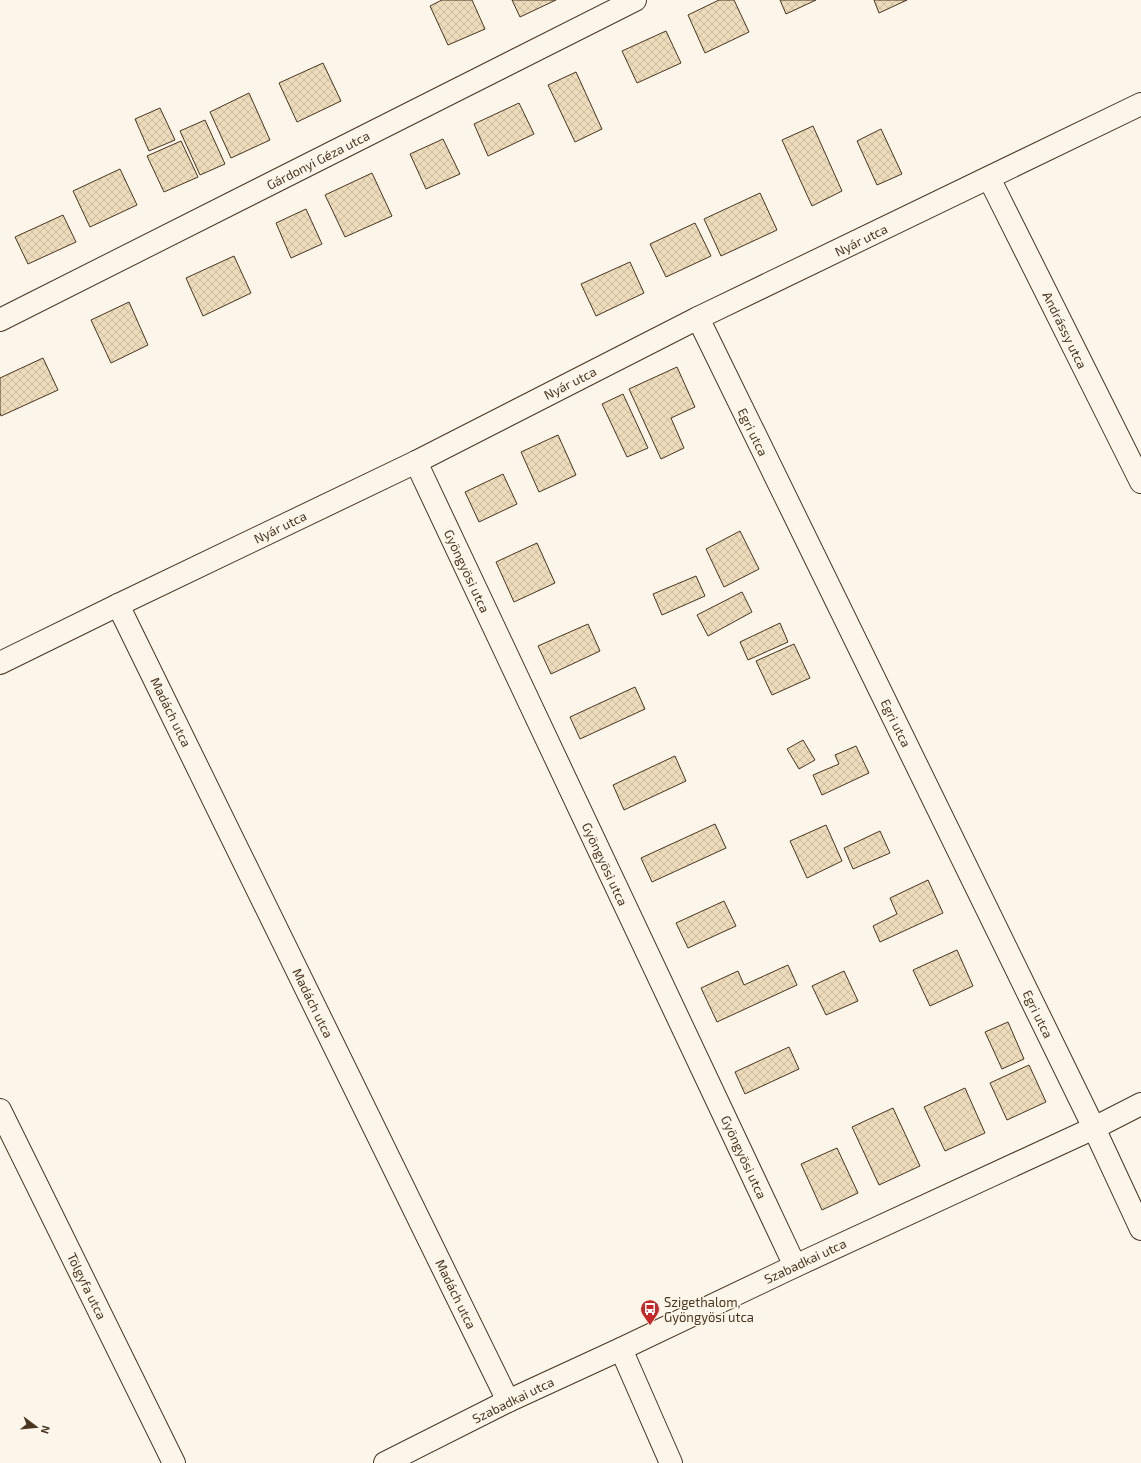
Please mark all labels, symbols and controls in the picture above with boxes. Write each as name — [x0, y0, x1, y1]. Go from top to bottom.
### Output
street label: Gárdonyi Géza utca — [264, 127, 372, 193]
street label: Nyár utca — [832, 220, 890, 260]
street label: Andrássy utca — [1039, 289, 1091, 371]
street label: Nyár utca — [541, 363, 599, 403]
street label: Egri utca — [734, 405, 772, 459]
street label: Nyár utca — [251, 507, 309, 547]
street label: Gyöngyösi utca — [441, 527, 493, 615]
street label: Madách utca — [147, 674, 195, 750]
street label: Egri utca — [877, 696, 915, 750]
street label: Gyöngyösi utca — [579, 820, 631, 908]
street label: Madách utca — [289, 965, 337, 1041]
street label: Egri utca — [1019, 987, 1057, 1041]
street label: Gyöngyösi utca — [718, 1113, 770, 1201]
street label: Szabadkai utca — [761, 1235, 849, 1287]
street label: Tölgyfa utca — [64, 1250, 110, 1322]
street label: Madách utca — [432, 1256, 480, 1332]
place label: Szigethalom, Gyöngyösi utca — [664, 1294, 754, 1325]
bus stop icon: Szigethalom, Gyöngyösi utca — [639, 1298, 661, 1326]
street label: Szabadkai utca — [470, 1373, 556, 1427]
north arrow — [16, 1407, 56, 1447]
text: N — [39, 1424, 53, 1436]

